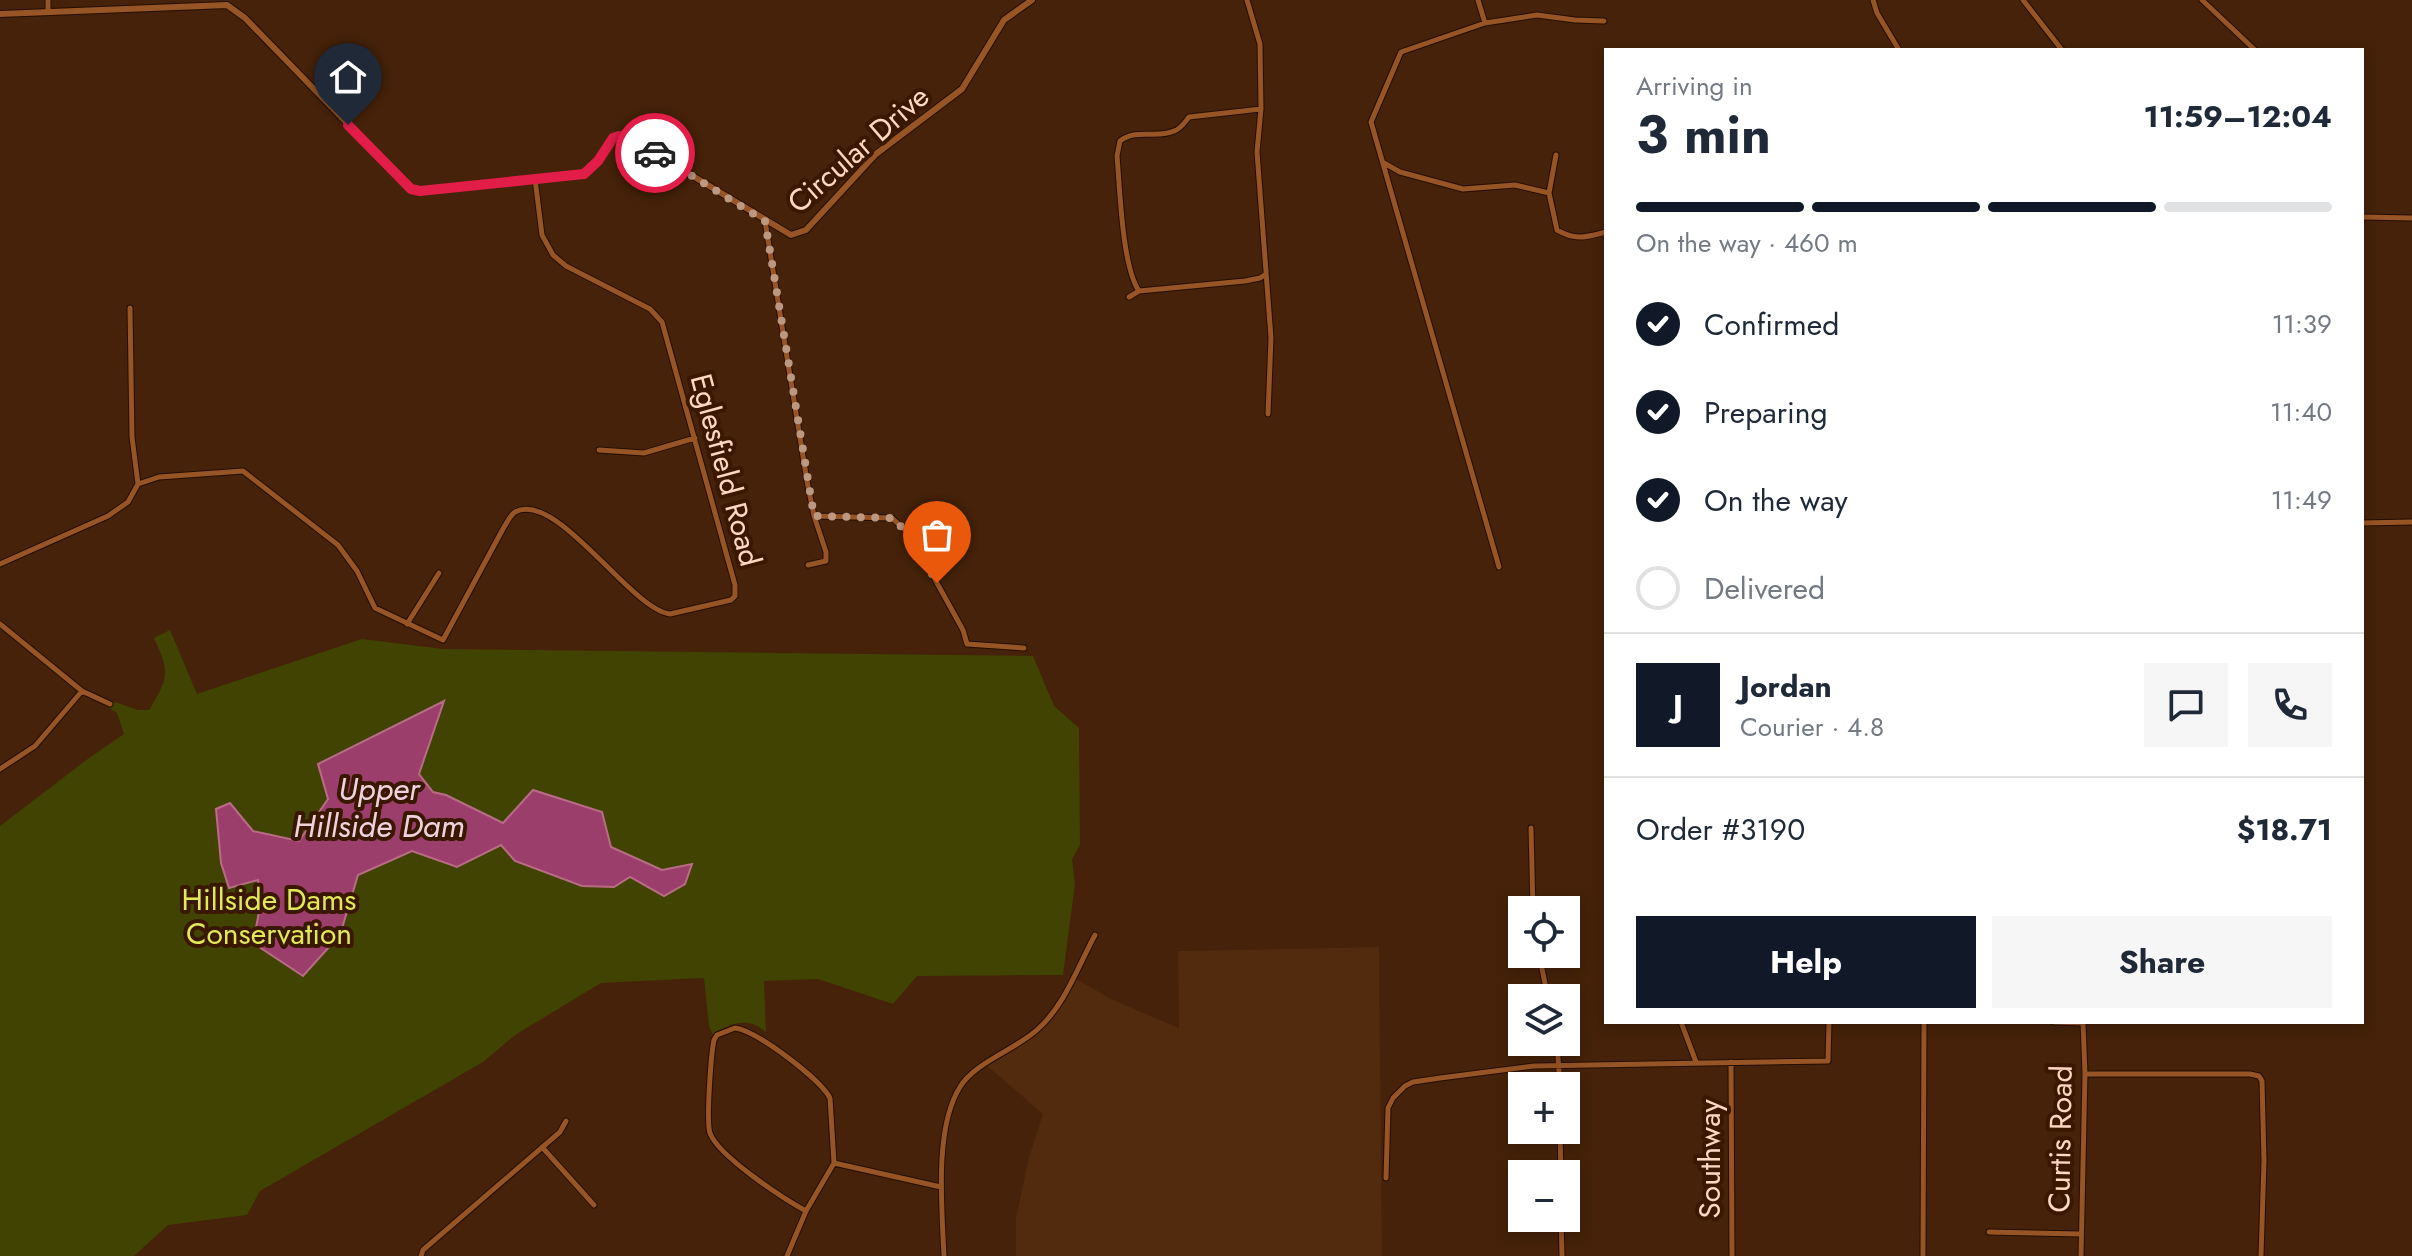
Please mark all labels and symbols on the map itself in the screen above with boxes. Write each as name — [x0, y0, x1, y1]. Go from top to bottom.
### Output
pin — [314, 43, 382, 125]
street label: Circular Drive — [778, 75, 938, 223]
courier — [615, 113, 695, 193]
street label: Eglesfield Road — [680, 369, 772, 571]
pin — [903, 501, 971, 583]
water label: Upper Hillside Dam — [293, 766, 465, 849]
park label: Hillside Dams Conservation — [182, 878, 356, 955]
street label: Curtis Road — [2037, 1065, 2083, 1213]
street label: Southway — [1688, 1099, 1731, 1219]

